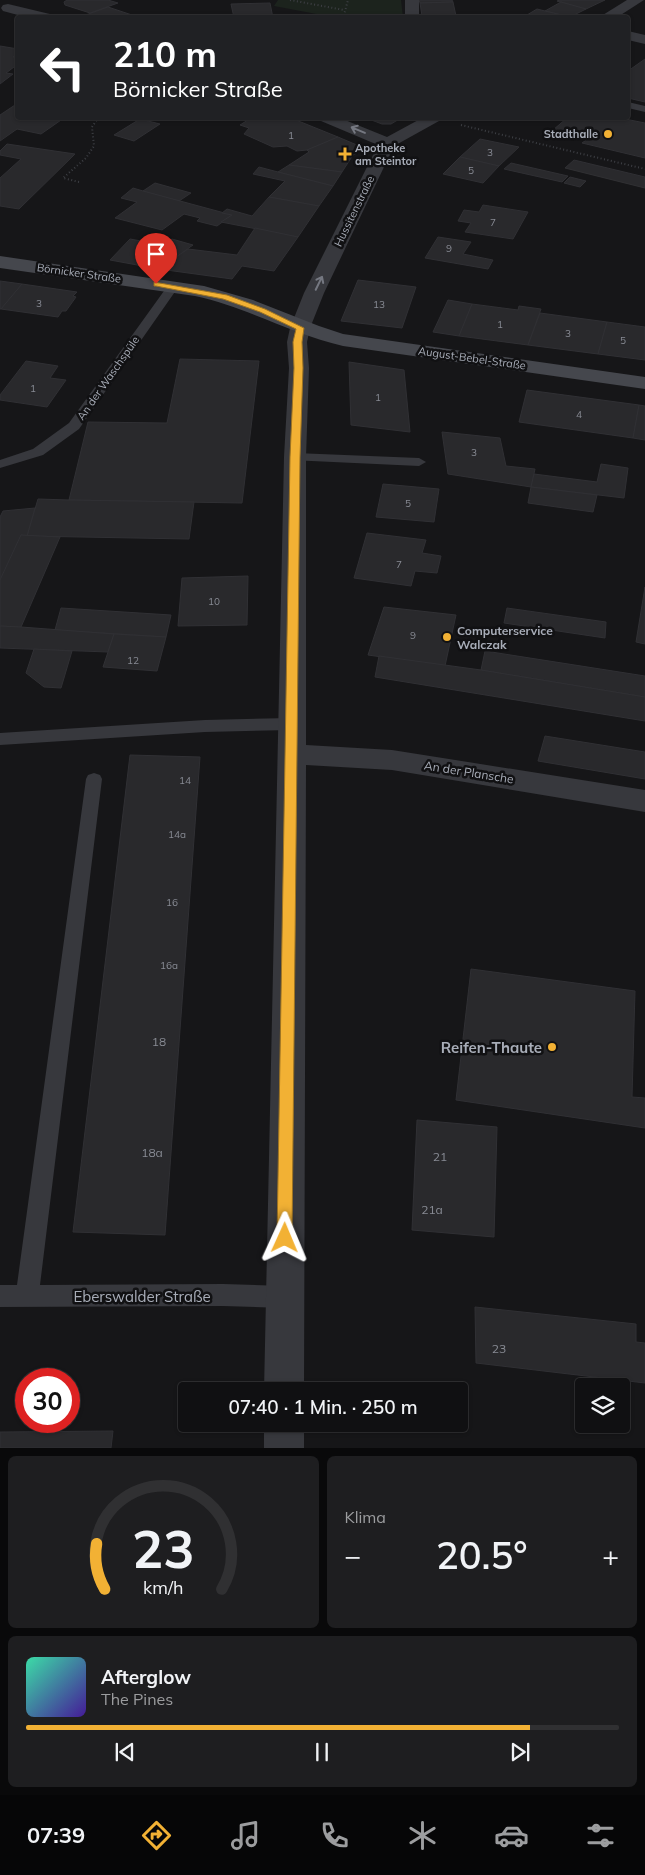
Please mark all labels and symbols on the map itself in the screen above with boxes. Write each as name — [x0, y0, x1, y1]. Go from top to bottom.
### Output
one-way arrow — [351, 125, 366, 135]
place label: Stadthalle — [544, 127, 598, 141]
marker: Stadthalle — [602, 128, 614, 140]
house number: 1 — [288, 129, 294, 142]
place label: Apotheke am Steintor — [355, 141, 417, 168]
house number: 3 — [487, 146, 493, 159]
marker: Apotheke am Steintor — [339, 148, 351, 160]
house number: 5 — [468, 164, 474, 177]
street label: Hussitenstraße — [331, 173, 377, 249]
house number: 7 — [490, 216, 496, 229]
pin — [135, 233, 177, 284]
house number: 9 — [446, 242, 452, 255]
street label: Börnicker Straße — [36, 260, 122, 286]
one-way arrow — [315, 276, 324, 291]
house number: 3 — [36, 297, 42, 310]
house number: 13 — [373, 298, 385, 311]
house number: 1 — [497, 318, 503, 331]
house number: 3 — [565, 327, 571, 340]
street label: An der Waschspüle — [74, 333, 142, 423]
house number: 5 — [620, 334, 626, 347]
street label: August-Bebel-Straße — [417, 344, 527, 372]
house number: 1 — [30, 382, 36, 395]
house number: 1 — [375, 391, 381, 404]
house number: 4 — [576, 408, 582, 421]
house number: 3 — [471, 446, 477, 459]
house number: 5 — [405, 497, 411, 510]
house number: 7 — [396, 558, 402, 571]
house number: 10 — [208, 595, 220, 608]
place label: Computerservice Walczak — [457, 623, 553, 652]
house number: 9 — [410, 629, 416, 642]
marker: Computerservice Walczak — [441, 631, 453, 643]
house number: 12 — [127, 654, 139, 667]
street label: An der Plansche — [423, 758, 515, 786]
house number: 14 — [179, 774, 191, 787]
house number: 14a — [168, 828, 186, 841]
house number: 16 — [166, 896, 178, 909]
house number: 16a — [160, 959, 178, 972]
house number: 18 — [152, 1034, 166, 1049]
place label: Reifen-Thaute — [441, 1038, 542, 1057]
marker: Reifen-Thaute — [546, 1041, 558, 1053]
house number: 18a — [141, 1145, 163, 1160]
house number: 21 — [433, 1149, 447, 1164]
house number: 21a — [421, 1202, 443, 1217]
position arrow — [258, 1211, 310, 1263]
street label: Eberswalder Straße — [73, 1287, 211, 1306]
house number: 23 — [492, 1341, 506, 1356]
speed limit sign: 30 — [15, 1368, 80, 1433]

